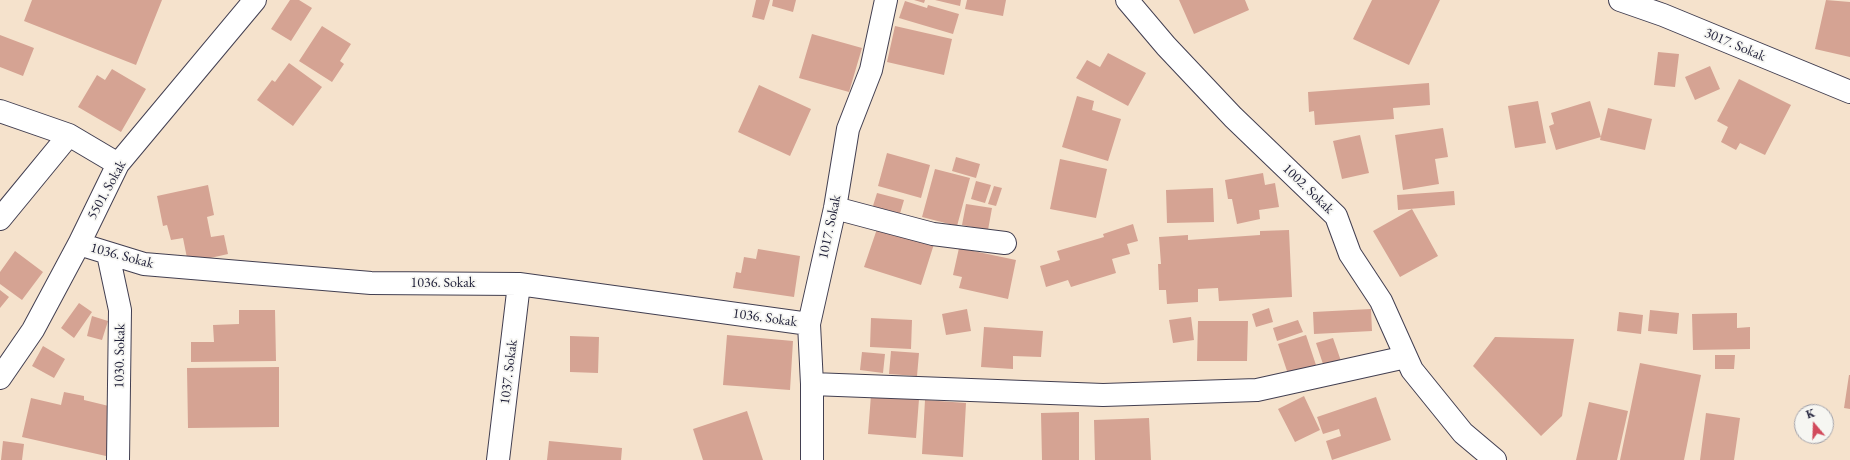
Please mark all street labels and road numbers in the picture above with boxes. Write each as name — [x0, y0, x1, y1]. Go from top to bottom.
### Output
street label: 3017. Sokak — [1702, 25, 1768, 65]
street label: 5501. Sokak — [84, 158, 130, 222]
street label: 1002. Sokak — [1279, 160, 1337, 218]
street label: 1017. Sokak — [815, 194, 845, 260]
street label: 1036. Sokak — [89, 239, 155, 273]
street label: 1036. Sokak — [411, 275, 475, 291]
street label: 1036. Sokak — [732, 305, 798, 331]
street label: 1030. Sokak — [111, 323, 129, 389]
street label: 1037. Sokak — [497, 339, 521, 405]

